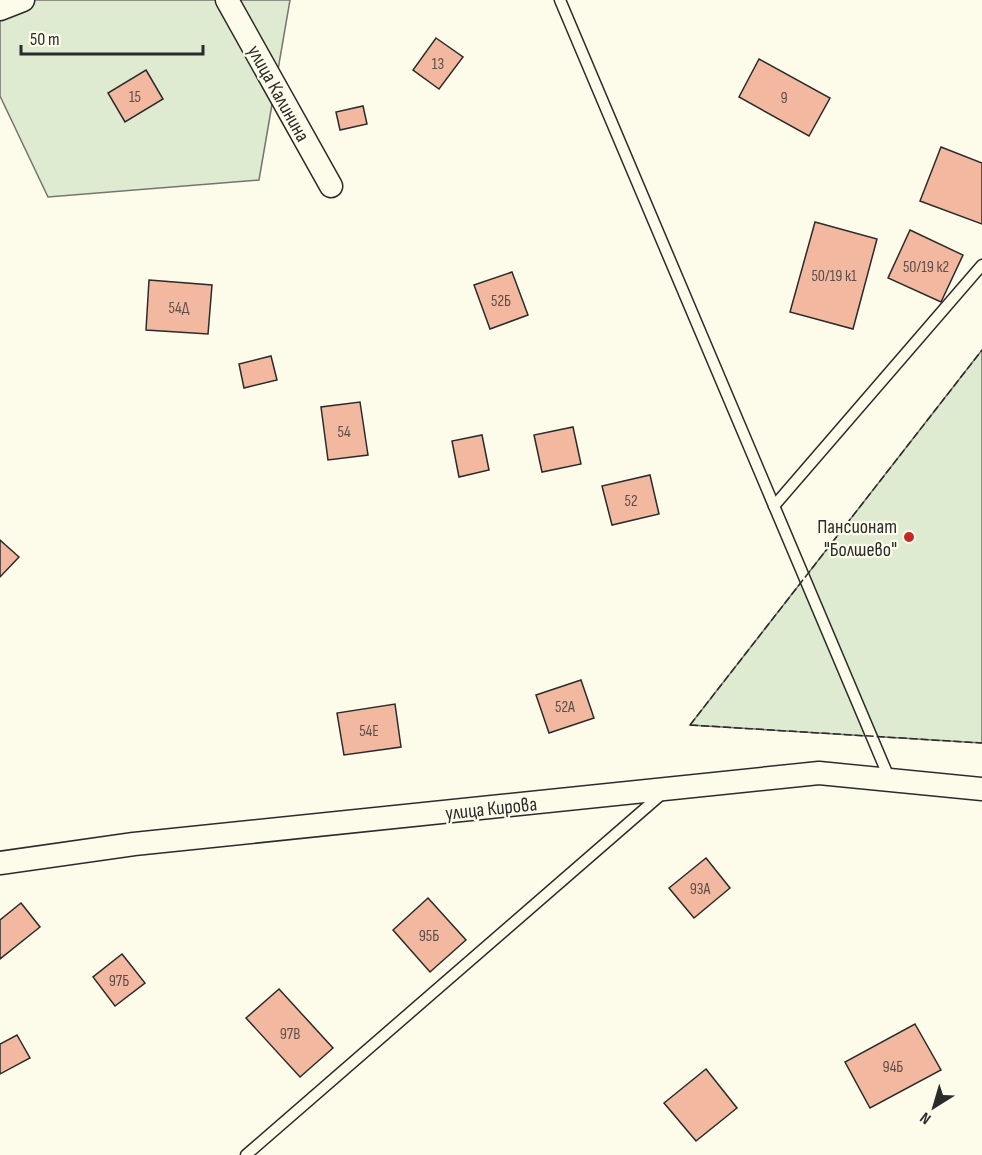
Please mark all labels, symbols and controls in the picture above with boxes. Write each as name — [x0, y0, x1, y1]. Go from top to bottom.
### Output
scale bar — [21, 18, 202, 56]
text: 50 m — [30, 29, 60, 50]
street label: улица Калинина — [242, 41, 315, 146]
house number: 13 — [432, 55, 444, 74]
house number: 15 — [129, 88, 141, 107]
house number: 9 — [780, 89, 788, 108]
house number: 50/19 к2 — [903, 258, 949, 277]
house number: 50/19 к1 — [811, 267, 857, 286]
house number: 52Б — [491, 292, 511, 311]
house number: 54Д — [169, 299, 190, 318]
house number: 54 — [337, 423, 351, 442]
house number: 52 — [624, 492, 638, 511]
place label: Пансионат "Болшево" — [817, 515, 897, 562]
marker: Пансионат "Болшево" — [902, 530, 916, 544]
house number: 52А — [555, 698, 575, 717]
house number: 54Е — [359, 722, 379, 741]
street label: улица Кирова — [444, 792, 538, 826]
house number: 93А — [690, 880, 710, 899]
house number: 95Б — [419, 927, 439, 946]
house number: 97Б — [109, 972, 129, 991]
house number: 97В — [280, 1025, 300, 1044]
house number: 94Б — [883, 1058, 903, 1077]
north arrow — [904, 1077, 964, 1137]
text: N — [917, 1108, 935, 1128]

